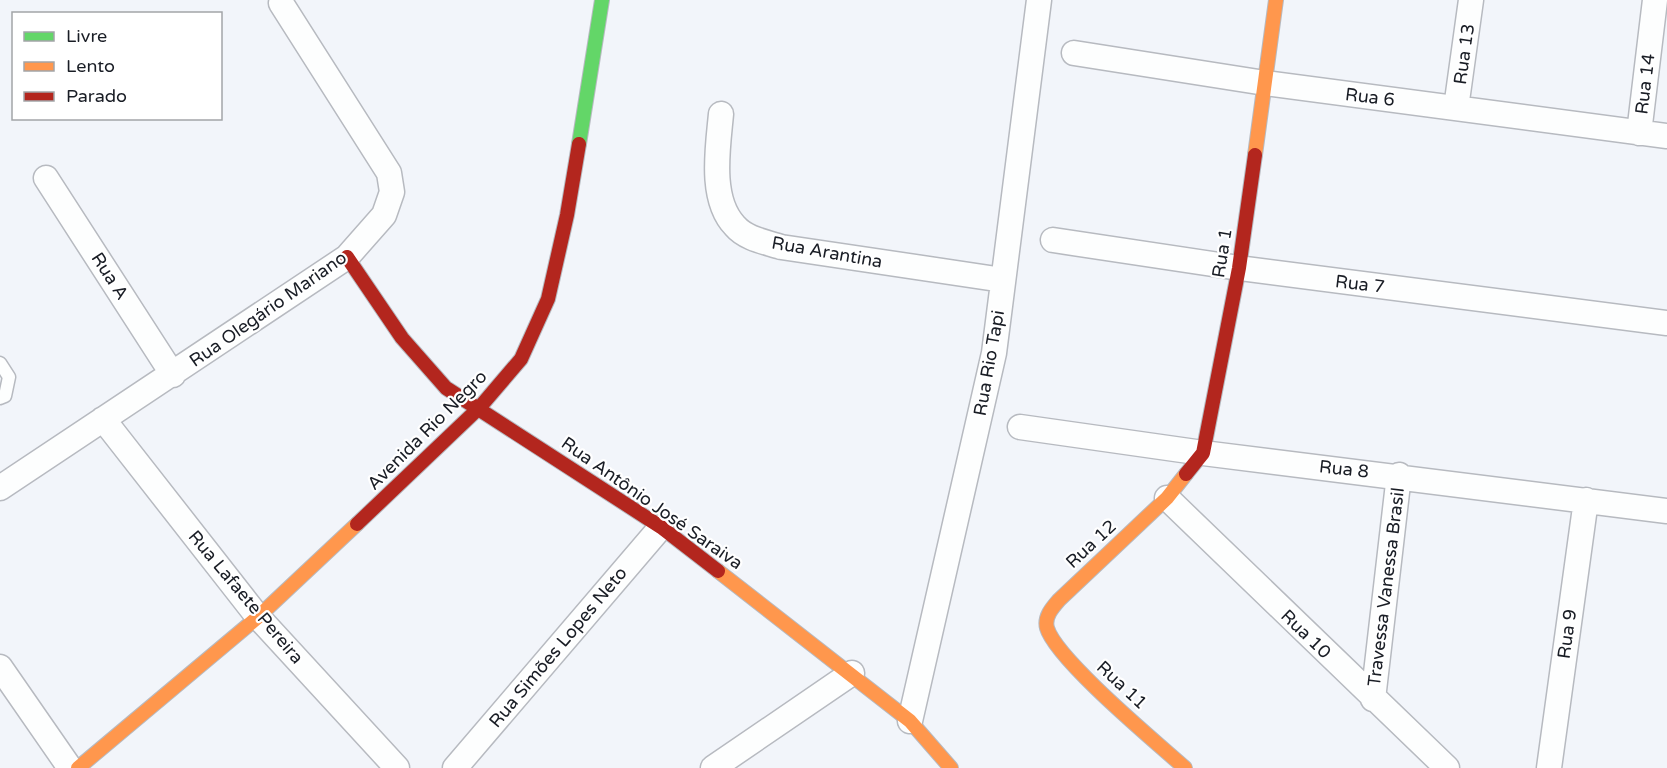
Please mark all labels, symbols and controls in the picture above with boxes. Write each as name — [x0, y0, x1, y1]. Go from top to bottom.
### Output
legend — [12, 12, 222, 120]
street label: Rua 13 — [1449, 22, 1479, 86]
text: Livre — [66, 25, 107, 47]
street label: Rua 14 — [1630, 52, 1660, 116]
text: Lento — [66, 55, 115, 77]
street label: Rua 6 — [1344, 83, 1396, 111]
text: Parado — [66, 85, 127, 107]
street label: Rua 1 — [1207, 227, 1237, 279]
street label: Rua Arantina — [770, 231, 884, 273]
street label: Rua Olegário Mariano — [185, 246, 351, 372]
street label: Rua A — [87, 248, 133, 304]
street label: Rua 7 — [1334, 270, 1386, 298]
street label: Rua Rio Tapi — [969, 308, 1009, 418]
street label: Avenida Rio Negro — [363, 366, 491, 494]
street label: Rua Antônio José Saraiva — [557, 432, 747, 574]
street label: Rua 8 — [1318, 455, 1370, 483]
street label: Travessa Vanessa Brasil — [1363, 486, 1409, 688]
street label: Rua 12 — [1061, 515, 1121, 573]
street label: Rua Lafaete Pereira — [184, 526, 308, 668]
street label: Rua Simões Lopes Neto — [484, 562, 632, 732]
street label: Rua 10 — [1276, 605, 1336, 663]
street label: Rua 9 — [1553, 608, 1581, 660]
street label: Rua 11 — [1092, 656, 1152, 714]

